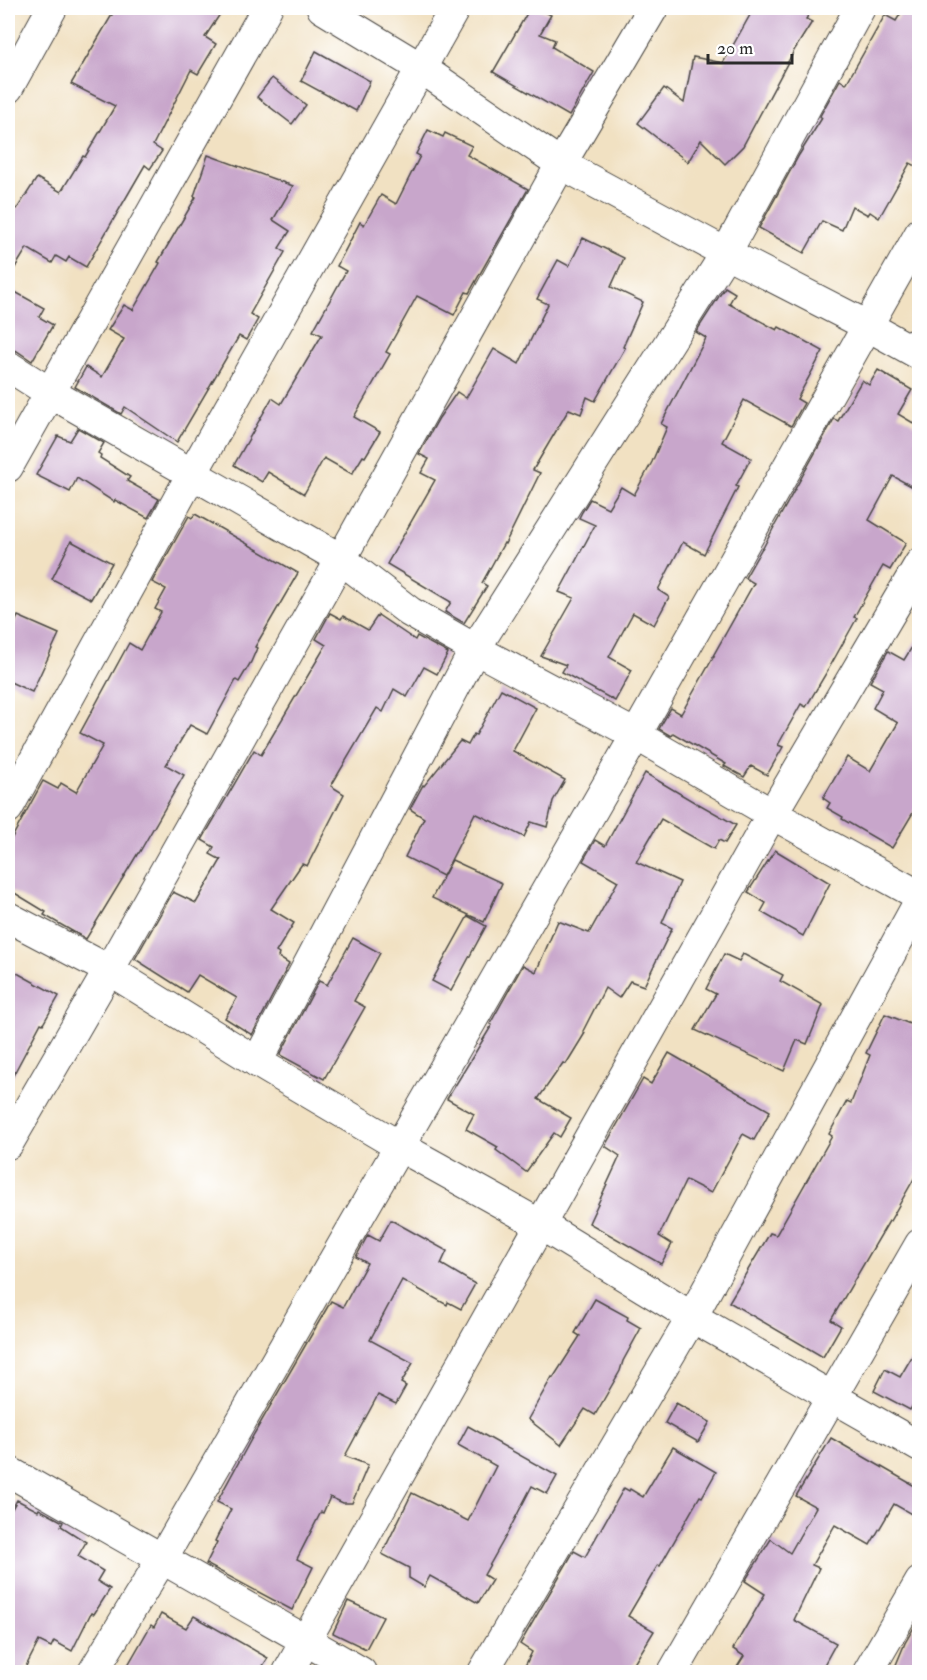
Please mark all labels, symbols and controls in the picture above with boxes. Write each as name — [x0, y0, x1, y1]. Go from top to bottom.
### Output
scale bar — [708, 27, 792, 65]
text: 20 m — [717, 37, 753, 60]

